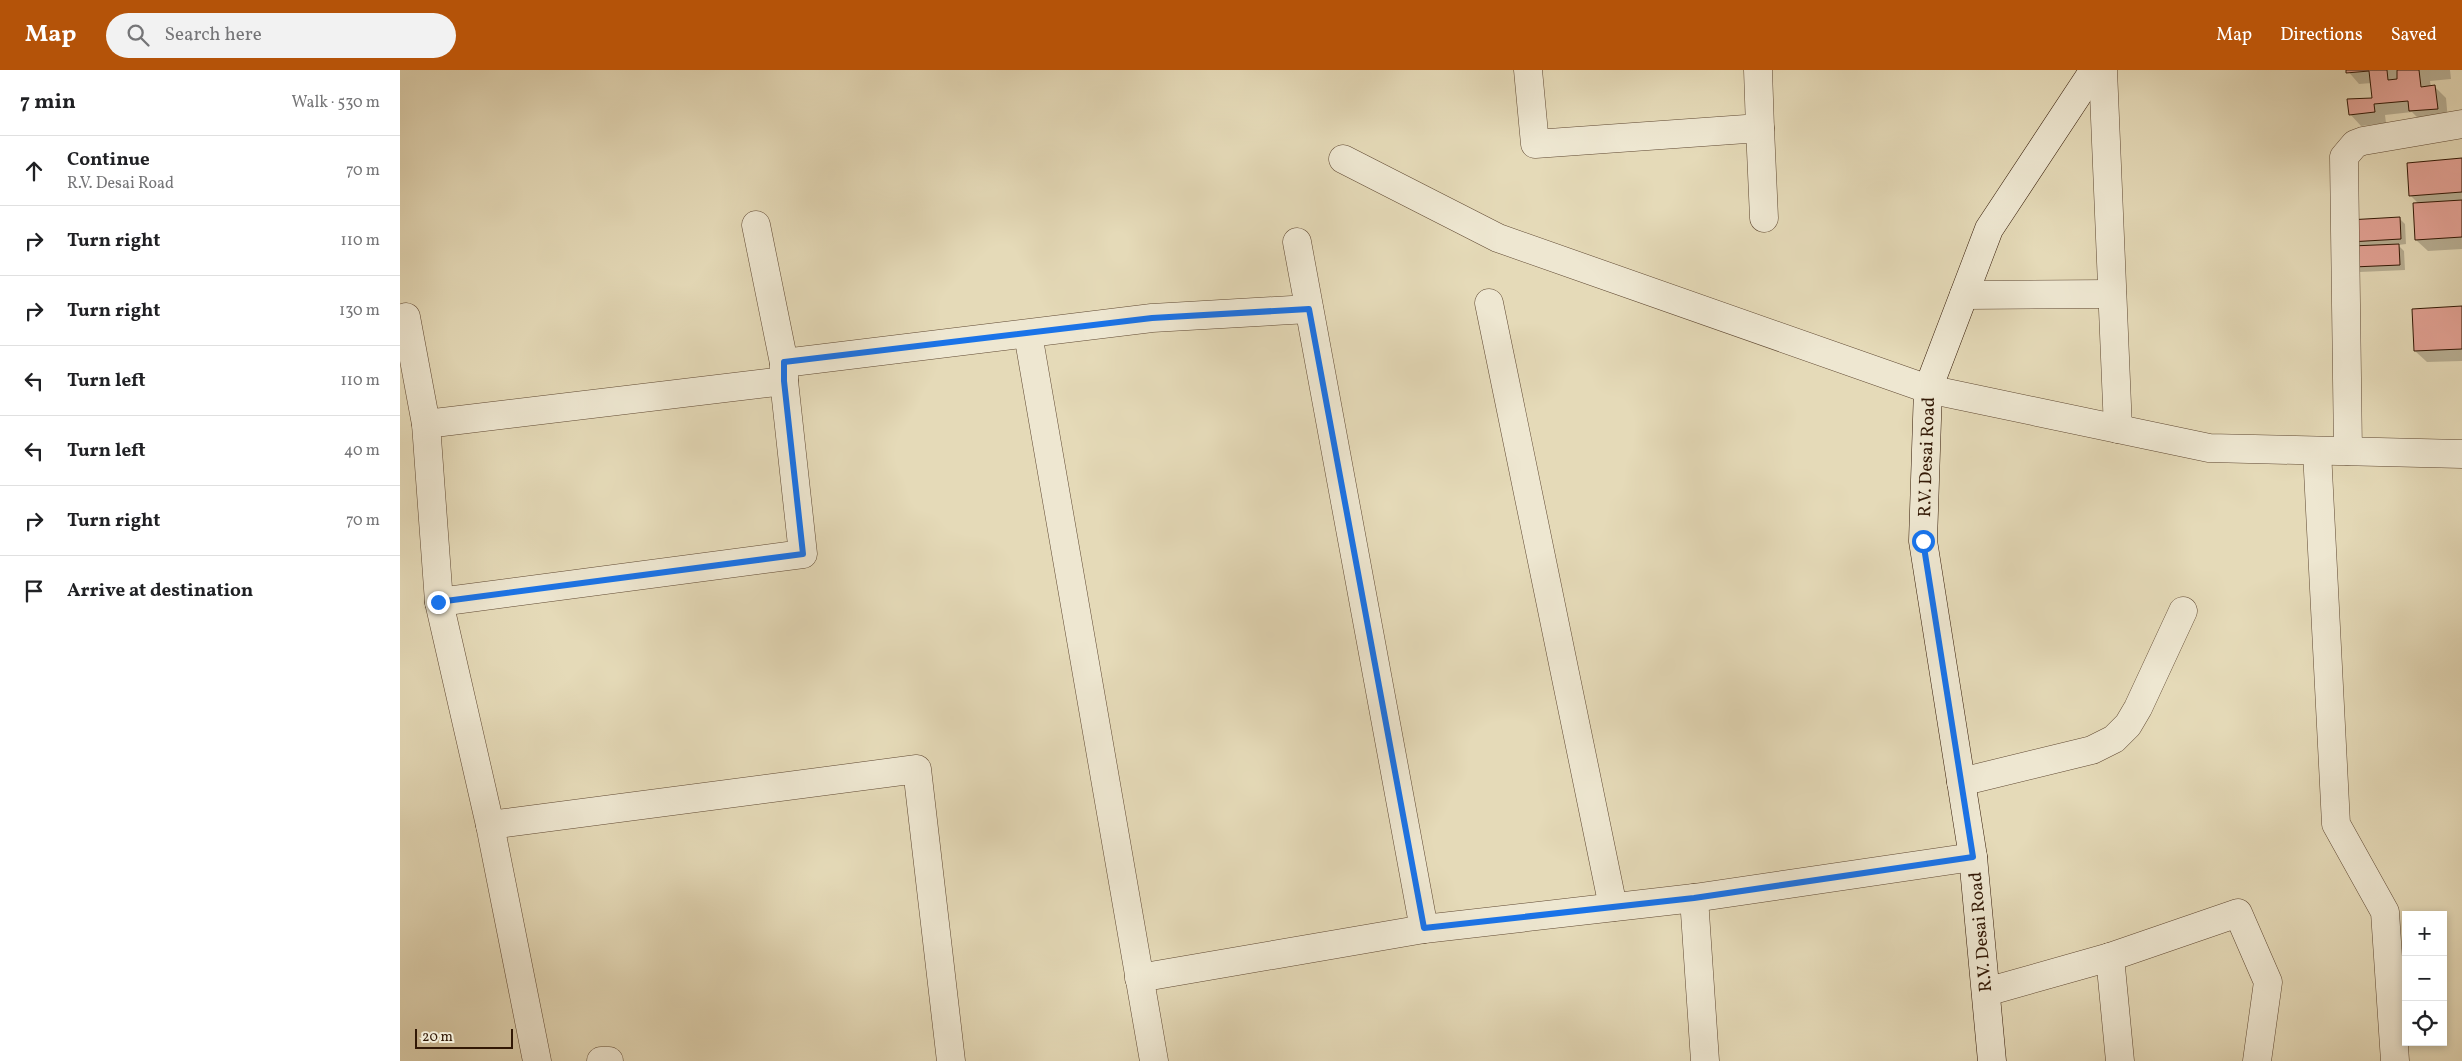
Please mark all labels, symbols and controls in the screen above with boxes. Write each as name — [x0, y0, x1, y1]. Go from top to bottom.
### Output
search box — [106, 13, 456, 58]
text: Map — [25, 18, 76, 52]
icon: search — [124, 21, 152, 49]
text: Search here — [164, 22, 262, 48]
text: Map — [2216, 23, 2252, 48]
text: Directions — [2280, 23, 2363, 48]
text: Saved — [2391, 23, 2437, 48]
text: 7 min — [20, 88, 76, 117]
text: Walk · 530 m — [292, 92, 380, 114]
text: Continue — [67, 147, 150, 173]
icon: ahead — [20, 157, 48, 185]
text: 70 m — [346, 160, 380, 182]
text: R.V. Desai Road — [67, 173, 174, 195]
icon: right — [20, 227, 48, 255]
text: Turn right — [67, 228, 160, 254]
text: 110 m — [341, 230, 380, 252]
icon: right — [20, 297, 48, 325]
text: Turn right — [67, 298, 160, 324]
text: 130 m — [339, 300, 380, 322]
icon: left — [20, 367, 48, 395]
text: Turn left — [67, 368, 146, 394]
text: 110 m — [341, 370, 380, 392]
street label: R.V. Desai Road — [1913, 396, 1942, 518]
icon: left — [20, 437, 48, 465]
text: Turn left — [67, 438, 146, 464]
text: 40 m — [344, 440, 380, 462]
icon: right — [20, 507, 48, 535]
text: Turn right — [67, 508, 160, 534]
text: 70 m — [346, 510, 380, 532]
route start — [1912, 530, 1935, 553]
icon: arrive — [20, 577, 48, 605]
text: Arrive at destination — [67, 578, 253, 604]
route end — [427, 591, 450, 614]
street label: R.V. Desai Road — [1964, 871, 1999, 993]
map controls — [2402, 911, 2447, 1046]
button: + — [2402, 911, 2447, 956]
button: − — [2402, 956, 2447, 1001]
button: locate — [2402, 1001, 2447, 1046]
scale bar — [415, 1026, 512, 1049]
text: 20 m — [422, 1028, 453, 1047]

